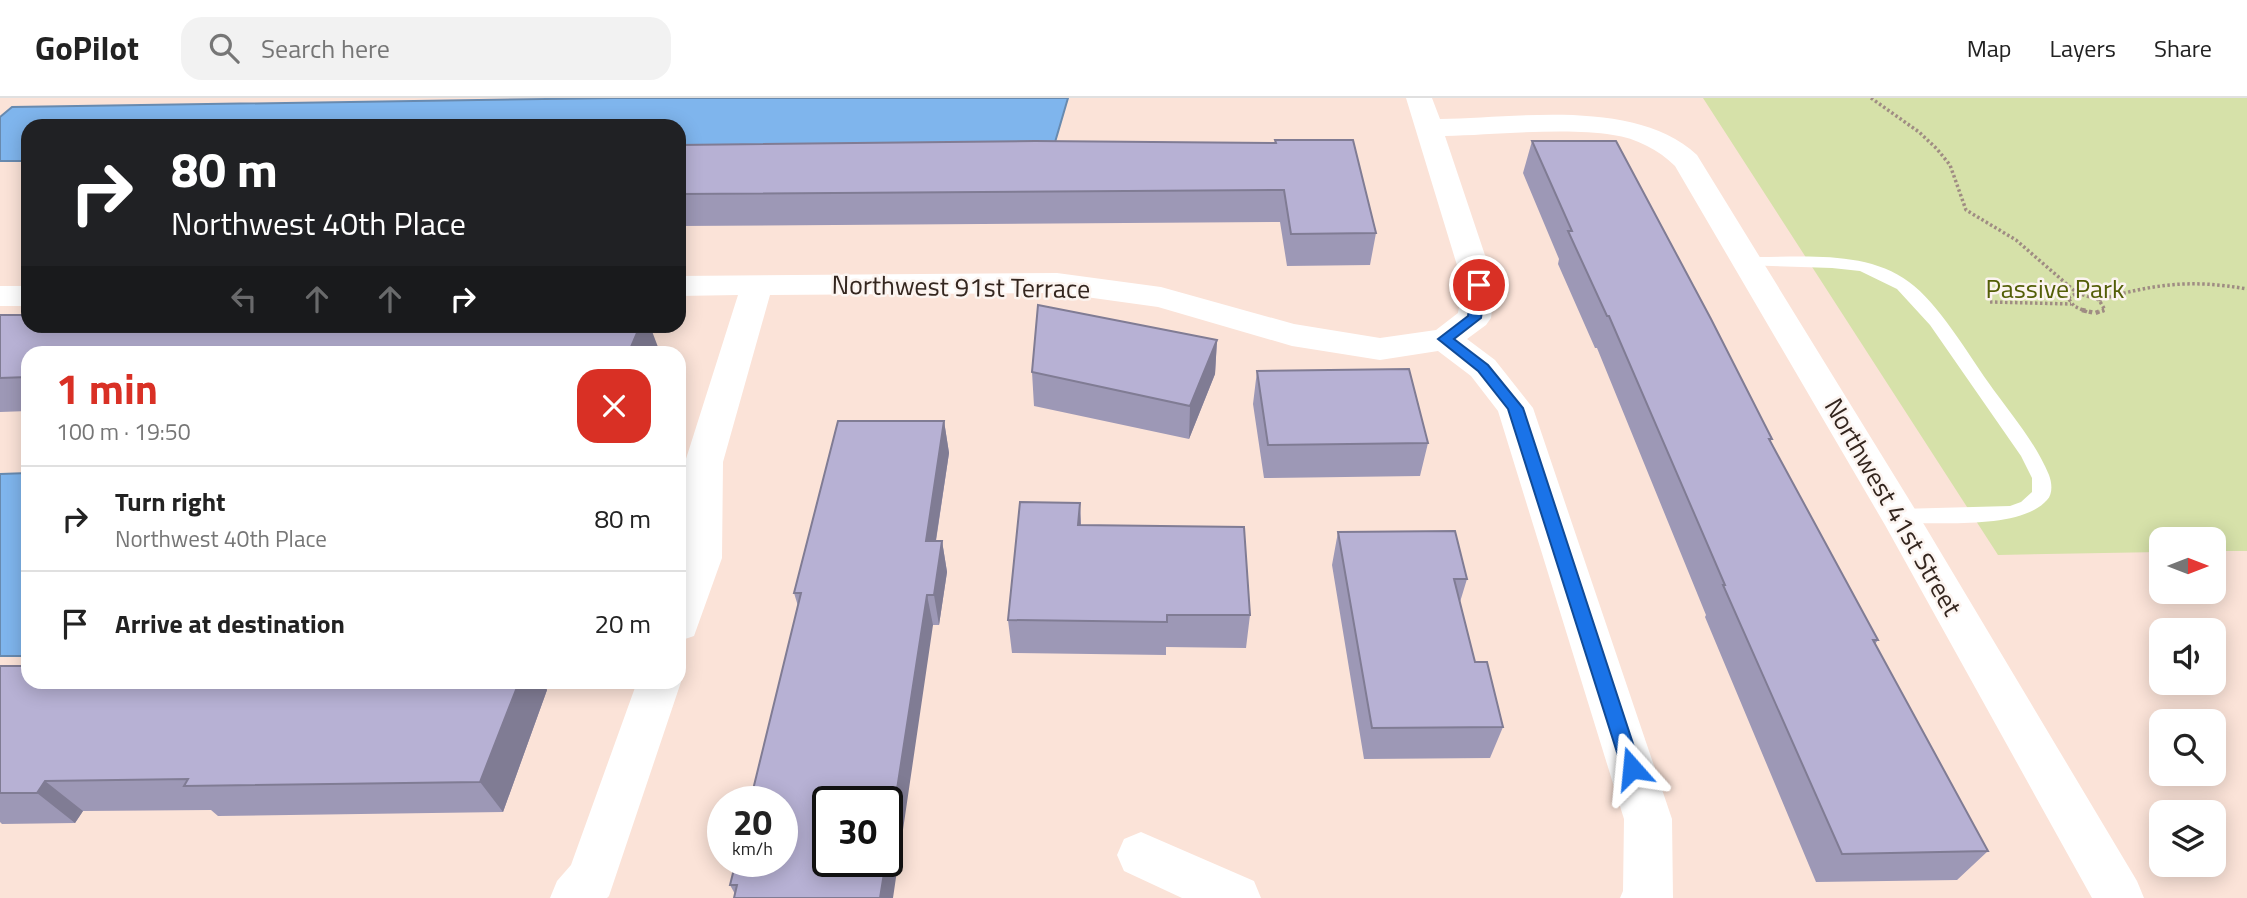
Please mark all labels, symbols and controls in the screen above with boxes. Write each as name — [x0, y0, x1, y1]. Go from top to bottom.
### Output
search box — [181, 17, 671, 80]
text: GoPilot — [35, 23, 139, 73]
icon: search — [205, 29, 243, 67]
text: Search here — [261, 29, 390, 68]
text: Map — [1967, 30, 2012, 66]
text: Layers — [2050, 30, 2116, 66]
text: Share — [2154, 30, 2212, 66]
text: 80 m — [171, 131, 278, 206]
icon: right — [56, 147, 147, 238]
text: Northwest 40th Place — [171, 199, 466, 247]
pin — [1449, 255, 1509, 315]
street label: Northwest 91st Terrace — [831, 265, 1091, 308]
icon: arrive — [1460, 266, 1498, 304]
park label: Passive Park — [1985, 269, 2125, 308]
icon: left — [225, 280, 263, 318]
icon: ahead — [298, 280, 336, 318]
icon: ahead — [371, 280, 409, 318]
icon: right — [444, 280, 482, 318]
text: 1 min — [56, 356, 158, 420]
button: close — [577, 369, 651, 443]
street label: Northwest 41st Street — [1815, 390, 1972, 623]
text: 100 m · 19:50 — [56, 414, 191, 449]
text: Turn right — [115, 482, 226, 521]
text: 80 m — [594, 499, 651, 538]
icon: right — [56, 500, 94, 538]
text: Northwest 40th Place — [115, 521, 327, 556]
north arrow — [2149, 527, 2226, 604]
map controls — [2149, 527, 2226, 877]
text: Arrive at destination — [115, 604, 345, 643]
text: 20 m — [594, 604, 651, 643]
icon: arrive — [56, 605, 94, 643]
button: sound — [2149, 618, 2226, 695]
button: search — [2149, 709, 2226, 786]
position arrow — [1595, 731, 1669, 805]
speed limit sign: 30 — [812, 786, 903, 877]
text: 20 — [733, 795, 772, 849]
button: layers — [2149, 800, 2226, 877]
text: km/h — [732, 835, 773, 862]

